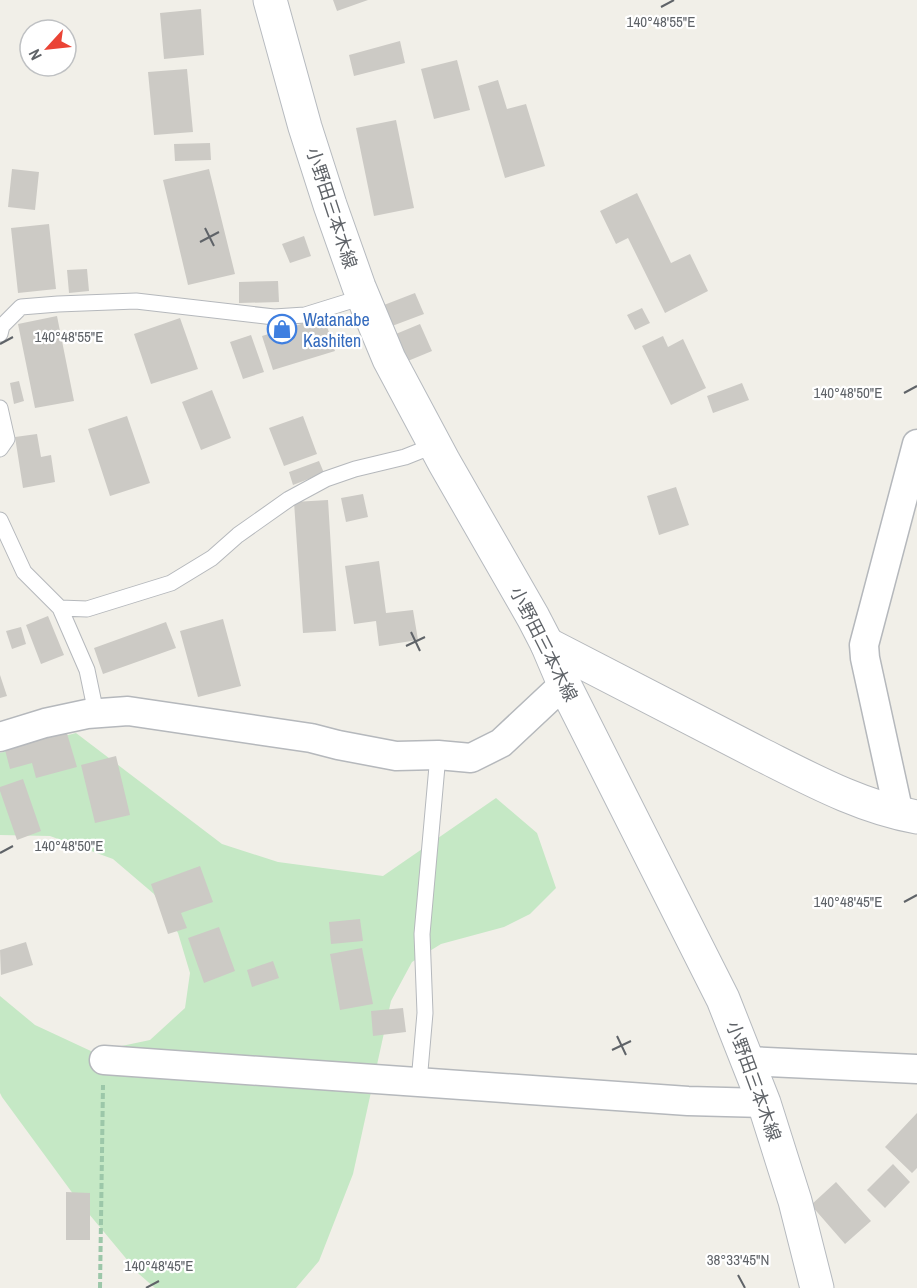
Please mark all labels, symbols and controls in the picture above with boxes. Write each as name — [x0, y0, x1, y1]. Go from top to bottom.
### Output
text: 140°48'55"E — [627, 11, 695, 32]
north arrow — [18, 18, 78, 78]
text: N — [23, 46, 47, 64]
street label: 小野田三本木線 — [301, 144, 363, 272]
place label: Watanabe Kashiten — [303, 307, 370, 353]
shop icon: Watanabe Kashiten — [266, 313, 298, 345]
text: 140°48'55"E — [35, 326, 103, 347]
text: 140°48'50"E — [814, 382, 882, 403]
street label: 小野田三本木線 — [504, 582, 584, 706]
text: 140°48'50"E — [35, 835, 103, 856]
text: 140°48'45"E — [814, 891, 882, 912]
street label: 小野田三本木線 — [721, 1018, 787, 1144]
text: 38°33'45"N — [707, 1249, 769, 1270]
text: 140°48'45"E — [125, 1255, 193, 1276]

